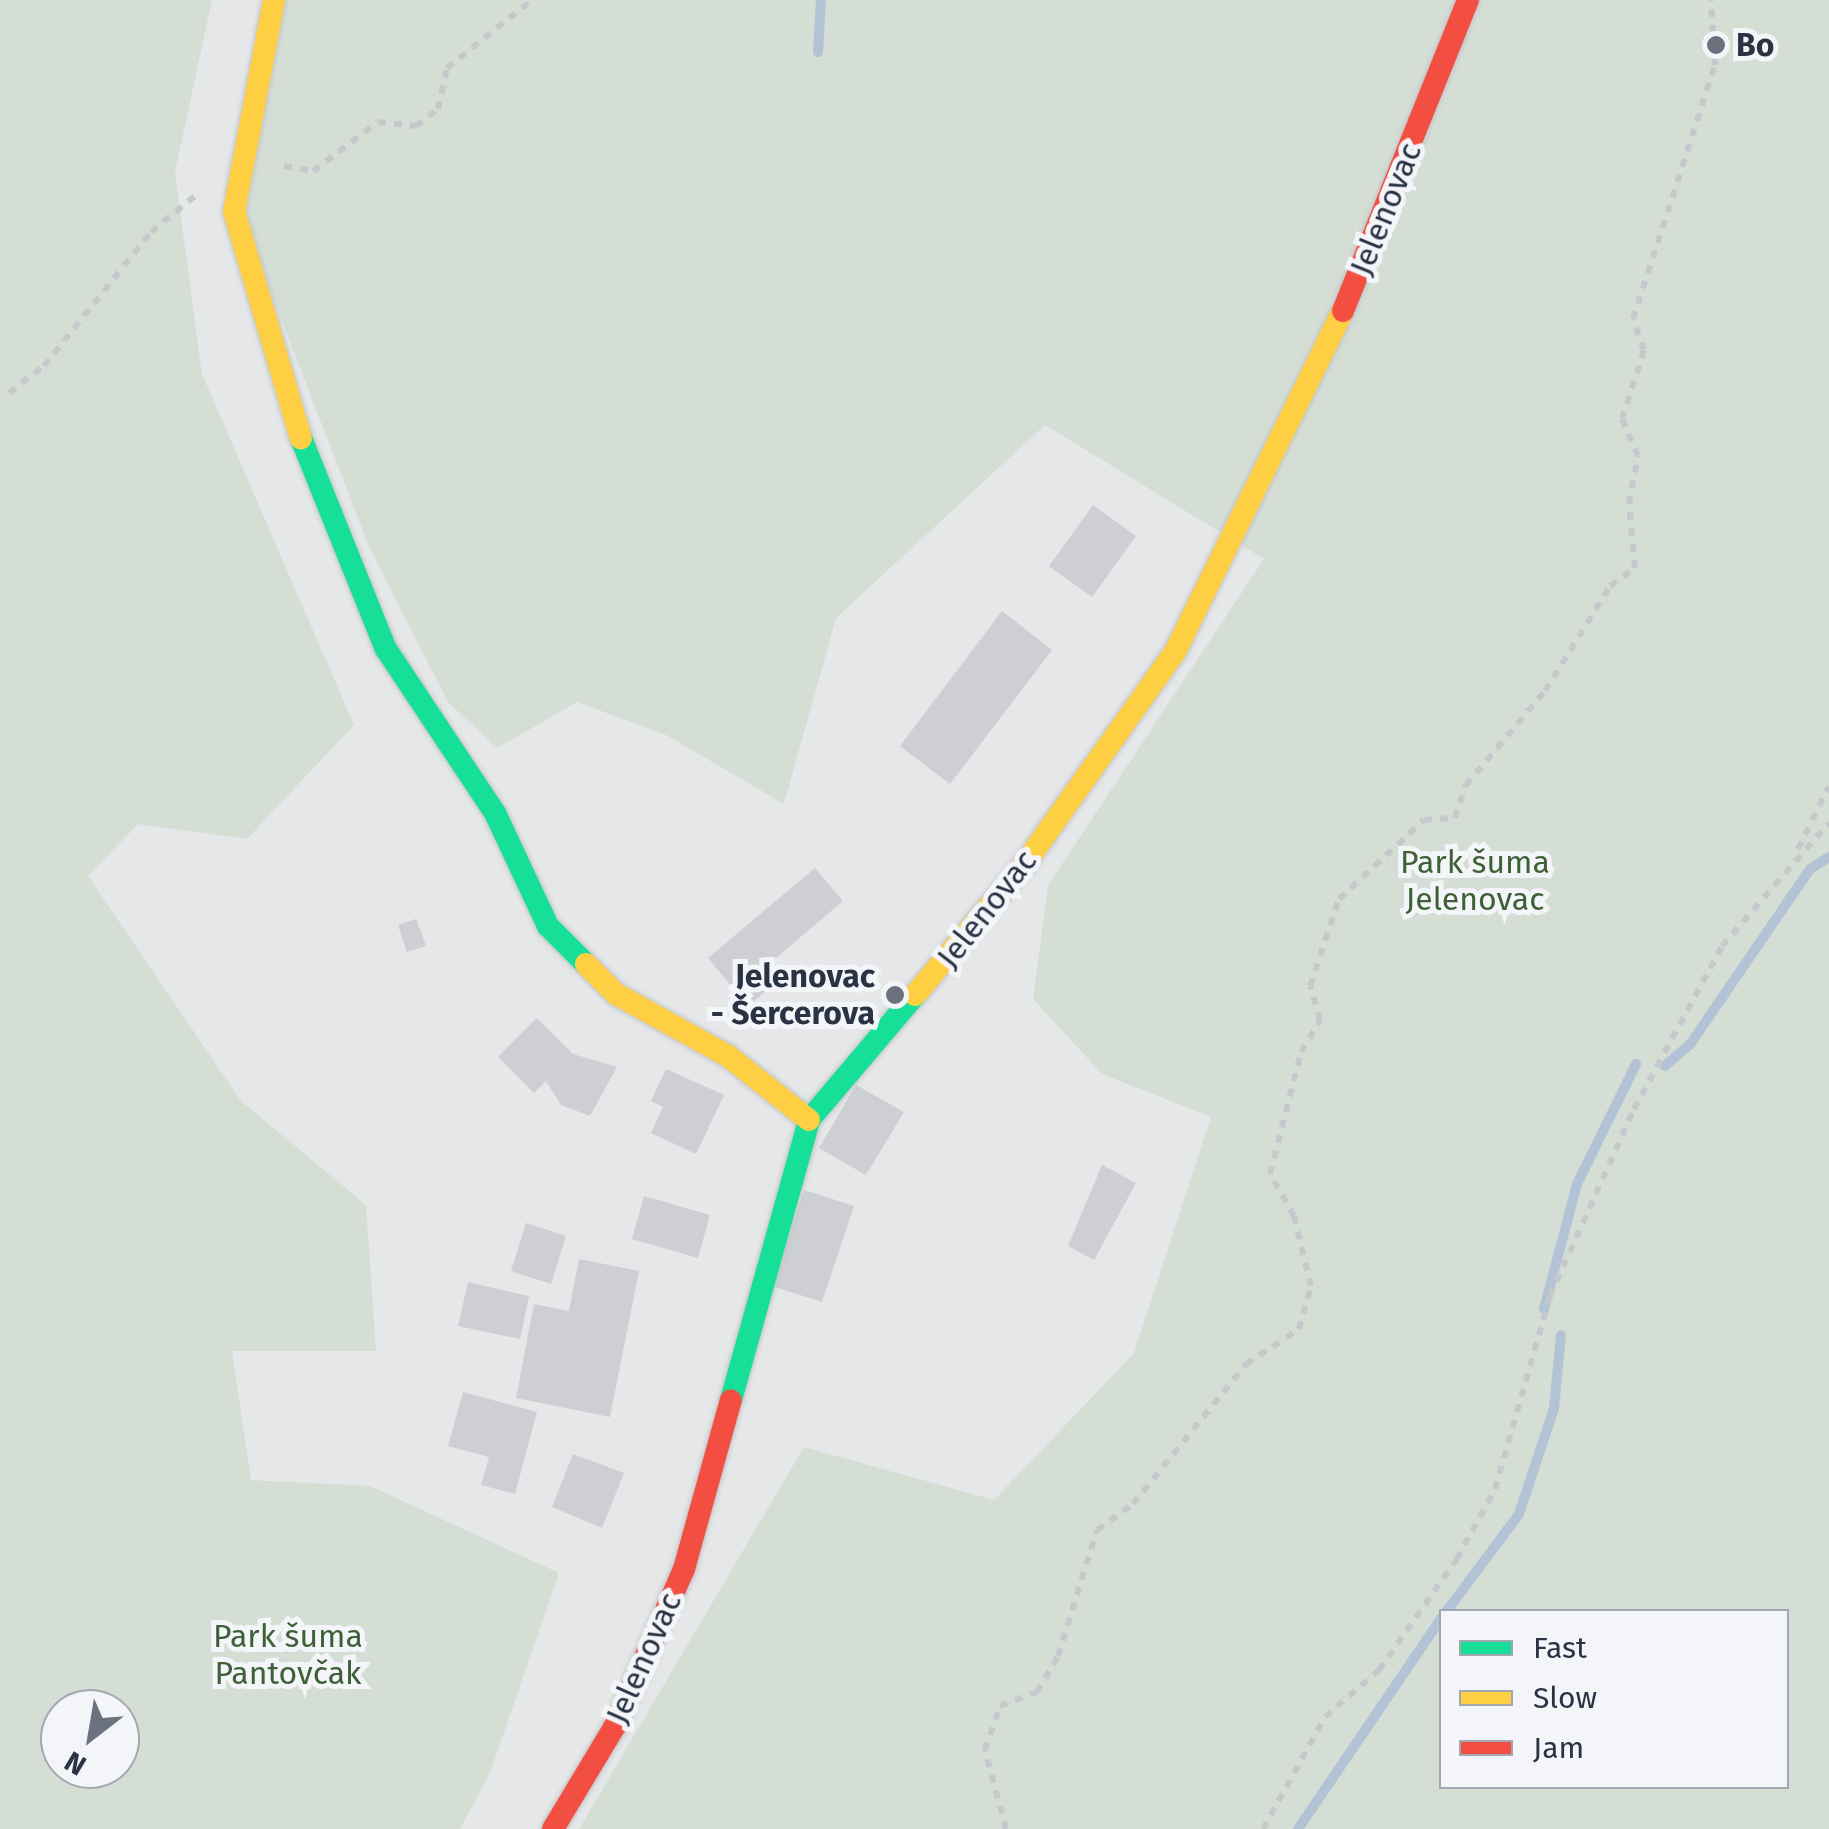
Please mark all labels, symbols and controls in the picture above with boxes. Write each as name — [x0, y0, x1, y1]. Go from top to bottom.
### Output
place label: Bo — [1736, 26, 1774, 64]
marker: Bo — [1705, 34, 1727, 56]
street label: Jelenovac — [1342, 137, 1430, 281]
street label: Jelenovac — [929, 842, 1045, 976]
park label: Park šuma Jelenovac — [1400, 844, 1550, 919]
place label: Jelenovac - Šercerova — [711, 958, 875, 1033]
marker: Jelenovac - Šercerova — [884, 984, 906, 1006]
street label: Jelenovac — [598, 1587, 690, 1729]
legend — [1439, 1609, 1789, 1789]
park label: Park šuma Pantovčak — [213, 1618, 363, 1693]
text: Fast — [1533, 1630, 1587, 1666]
text: Slow — [1533, 1680, 1597, 1716]
north arrow — [40, 1689, 140, 1789]
text: Jam — [1533, 1730, 1584, 1766]
text: N — [59, 1745, 92, 1782]

